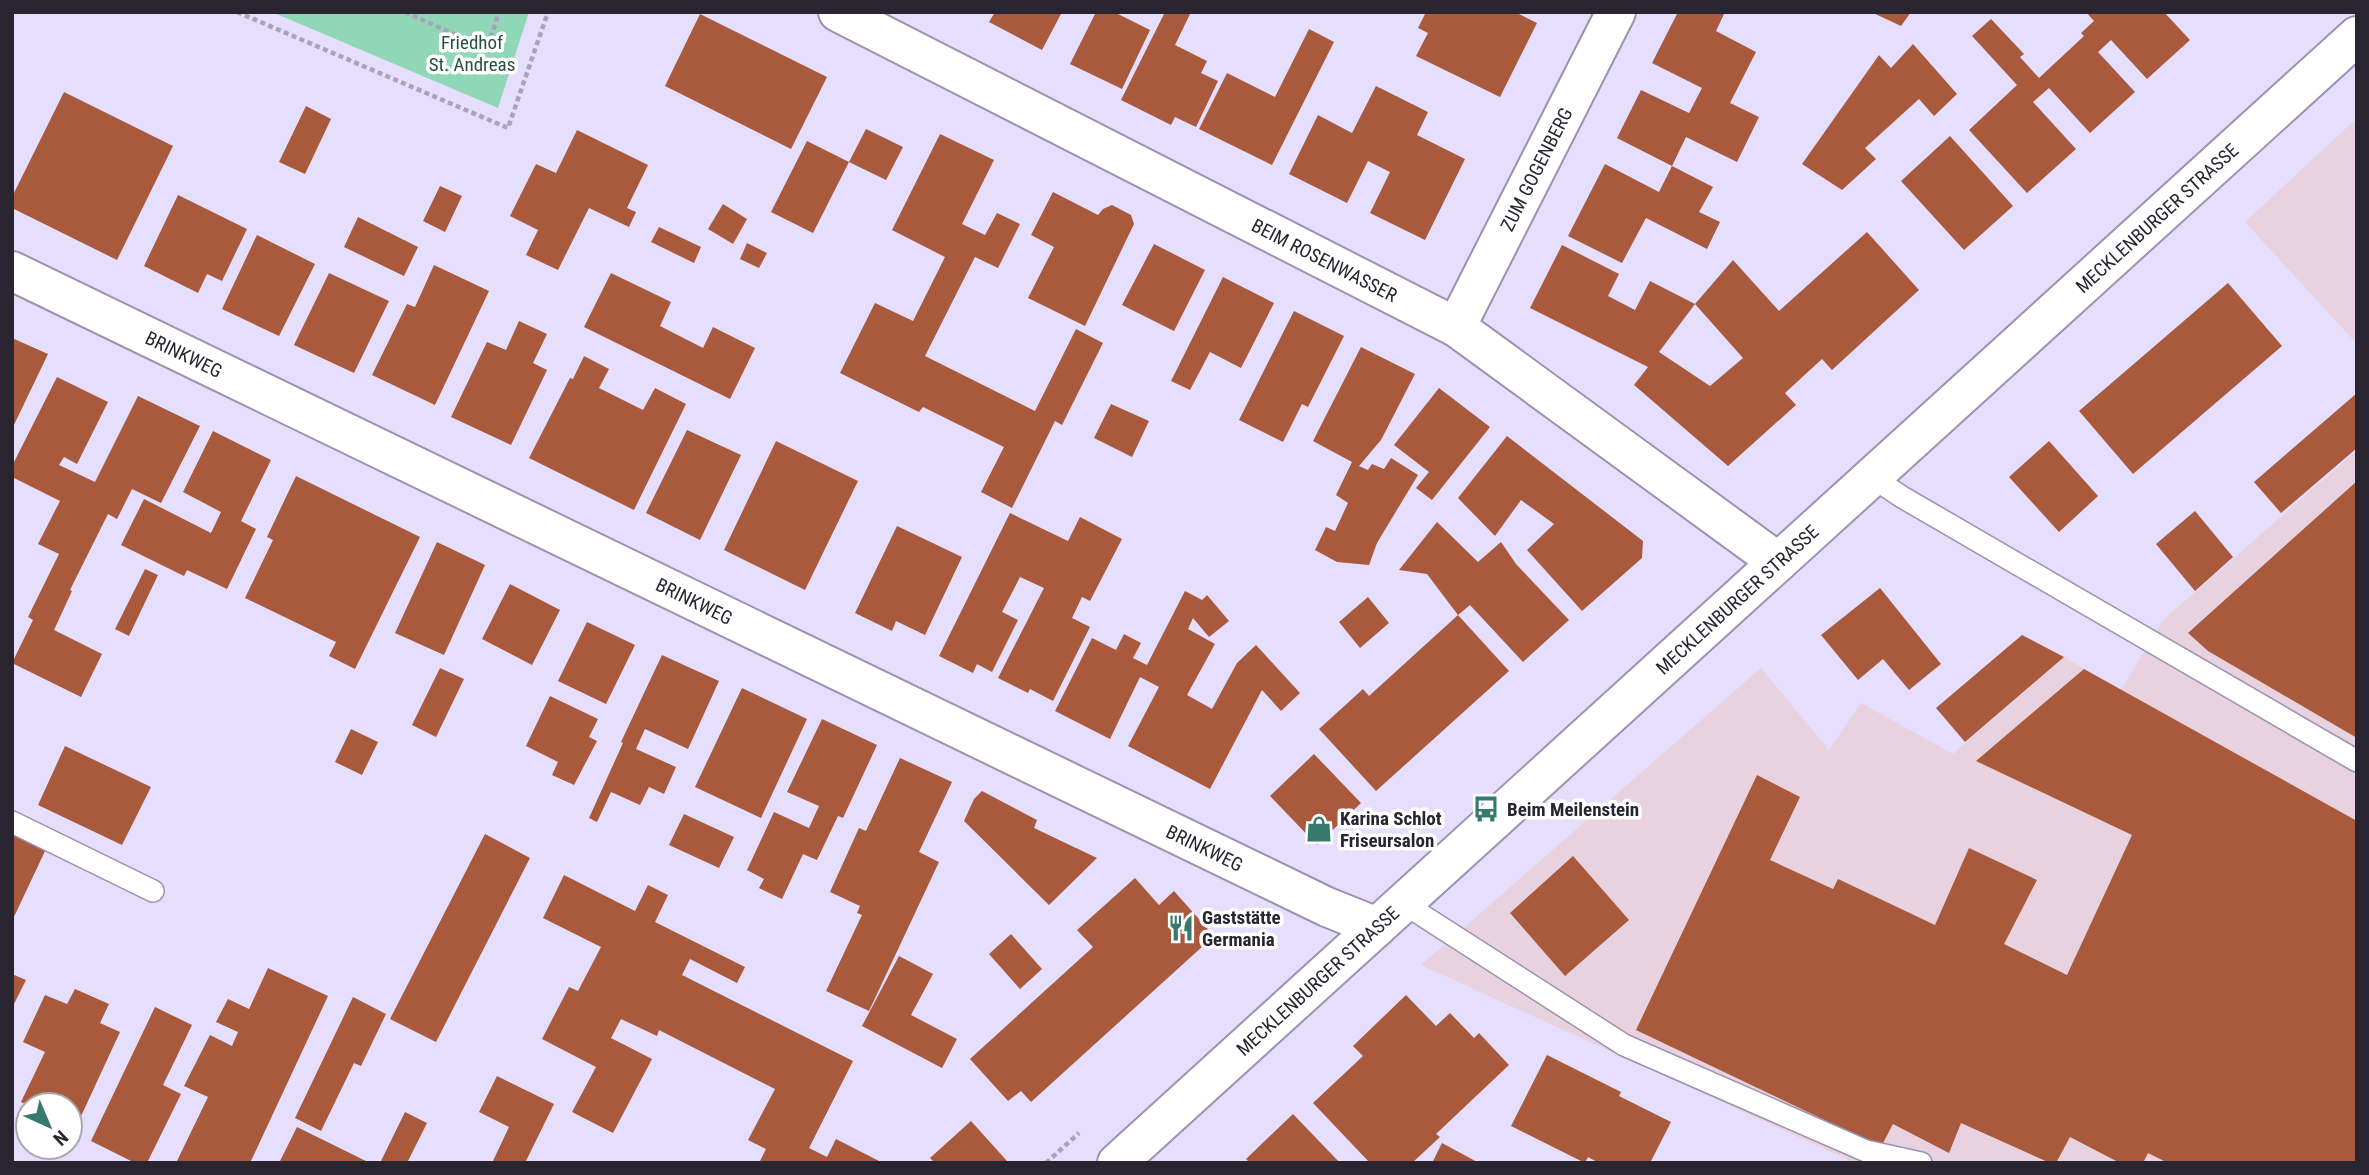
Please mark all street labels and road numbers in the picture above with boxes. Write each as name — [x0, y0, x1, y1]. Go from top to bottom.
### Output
street label: ZUM GOGENBERG — [1495, 104, 1577, 235]
street label: MECKLENBURGER STRASSE — [2071, 138, 2243, 298]
street label: BEIM ROSENWASSER — [1248, 213, 1401, 307]
street label: BRINKWEG — [142, 326, 226, 382]
street label: MECKLENBURGER STRASSE — [1651, 520, 1823, 679]
street label: BRINKWEG — [652, 573, 737, 629]
street label: BRINKWEG — [1163, 820, 1247, 876]
street label: MECKLENBURGER STRASSE — [1232, 901, 1404, 1060]

